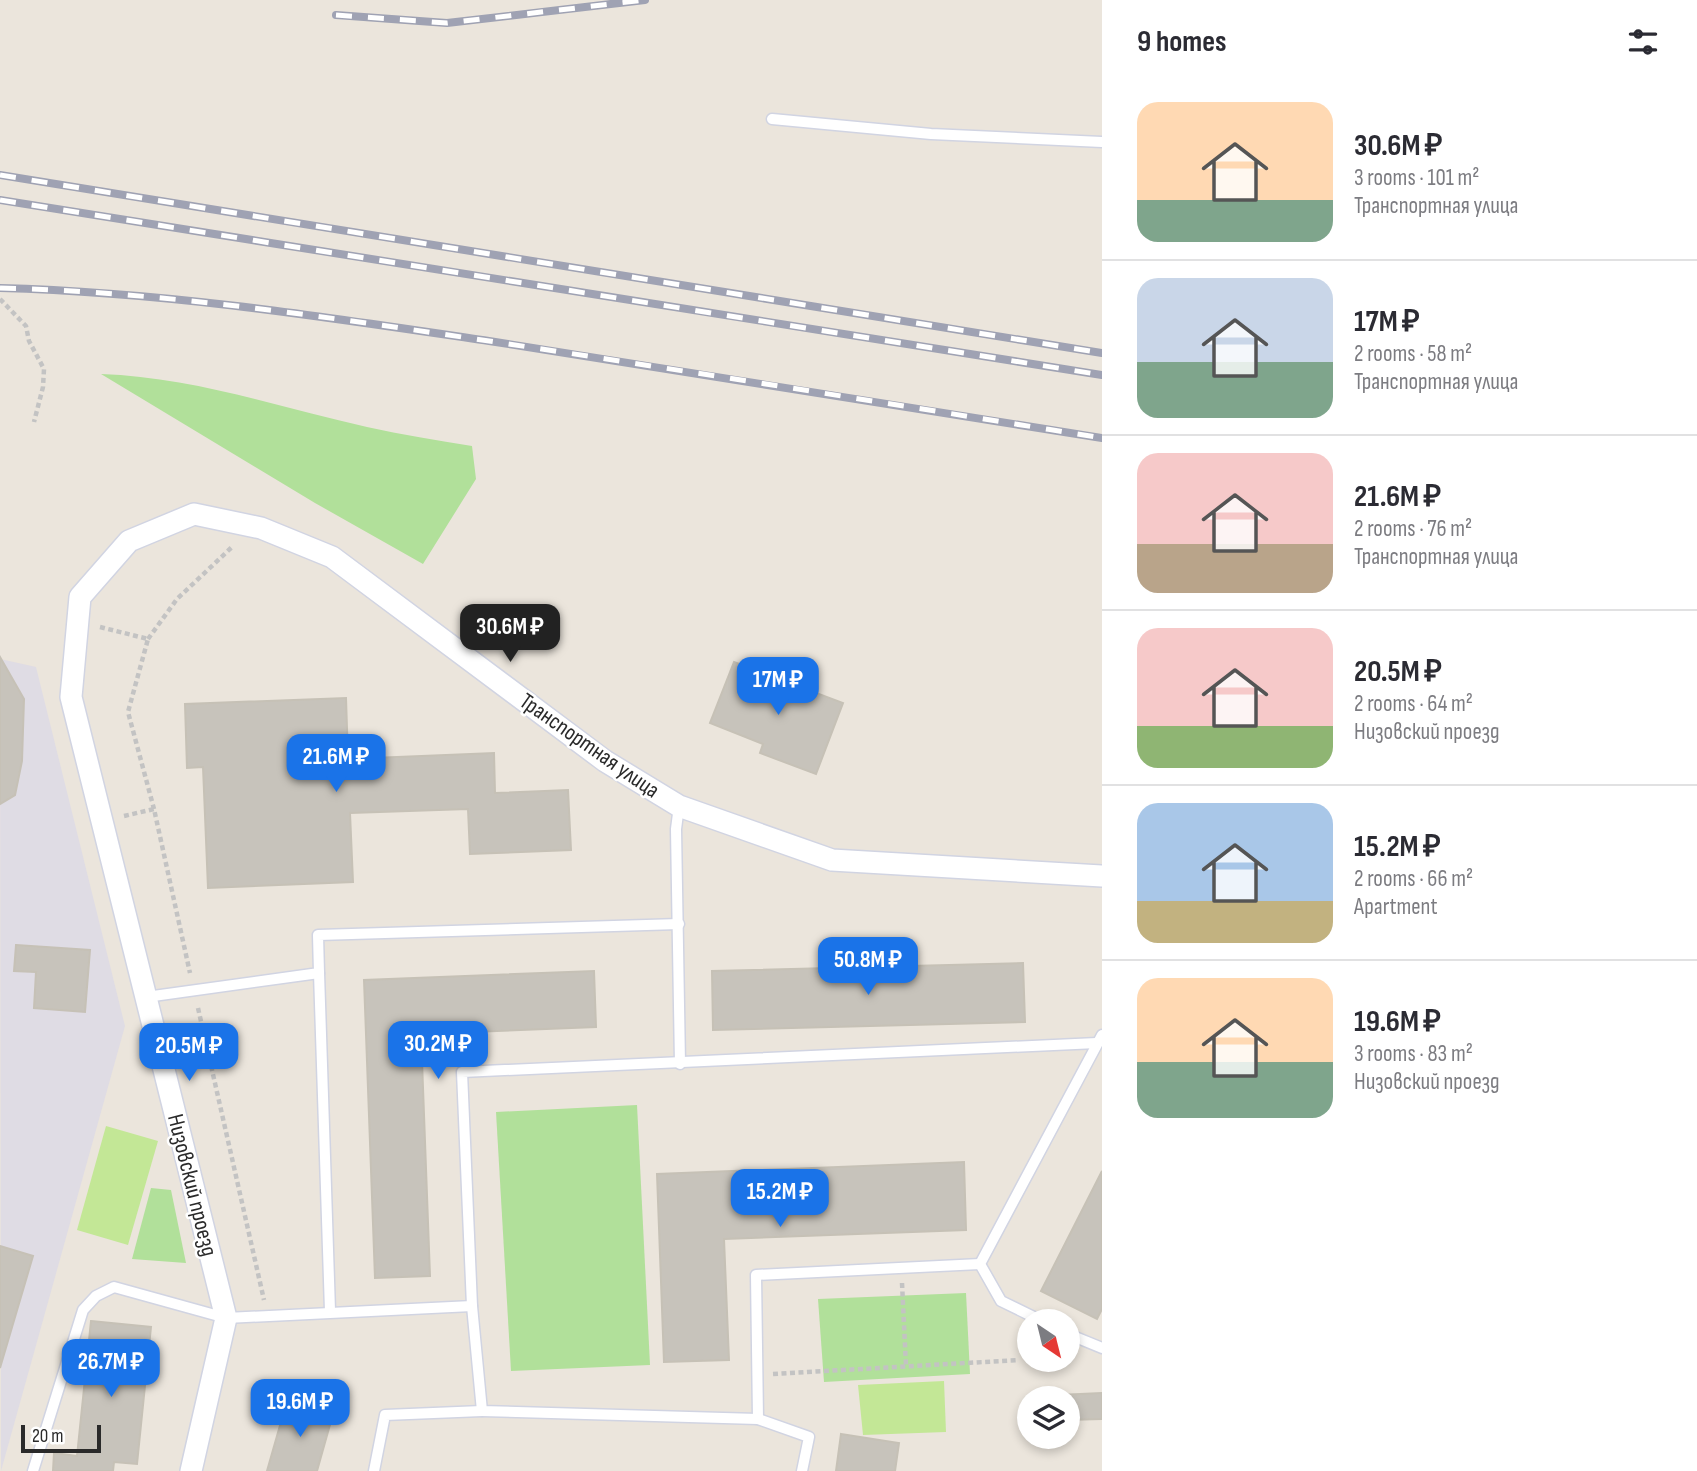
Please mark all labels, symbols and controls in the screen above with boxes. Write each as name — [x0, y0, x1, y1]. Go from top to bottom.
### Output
icon: filters — [1624, 23, 1662, 61]
text: 9 homes — [1137, 24, 1227, 60]
text: 30.6M ₽ — [1354, 128, 1443, 164]
icon: home — [1193, 130, 1277, 214]
text: 3 rooms · 101 m² — [1354, 164, 1479, 192]
text: Транспортная улица — [1354, 192, 1518, 220]
text: 17M ₽ — [1354, 304, 1420, 340]
icon: home — [1193, 306, 1277, 390]
text: 2 rooms · 58 m² — [1354, 340, 1472, 368]
text: Транспортная улица — [1354, 368, 1518, 396]
text: 21.6M ₽ — [1354, 479, 1441, 515]
icon: home — [1193, 481, 1277, 565]
text: 2 rooms · 76 m² — [1354, 515, 1472, 543]
text: Транспортная улица — [1354, 543, 1518, 571]
pin: 30.6M ₽ — [445, 604, 575, 664]
text: 30.6M ₽ — [476, 613, 544, 641]
text: 20.5M ₽ — [1354, 654, 1442, 690]
icon: home — [1193, 656, 1277, 740]
pin: 17M ₽ — [729, 658, 827, 717]
text: 17M ₽ — [753, 666, 803, 694]
street label: Транспортная улица — [514, 687, 665, 804]
text: 2 rooms · 64 m² — [1354, 690, 1473, 718]
text: Низовский проезд — [1354, 718, 1499, 746]
pin: 21.6M ₽ — [271, 734, 401, 794]
text: 21.6M ₽ — [303, 743, 369, 771]
text: 15.2M ₽ — [1354, 829, 1441, 865]
icon: home — [1193, 831, 1277, 915]
text: 2 rooms · 66 m² — [1354, 865, 1473, 893]
text: Apartment — [1354, 893, 1438, 921]
pin: 50.8M ₽ — [803, 937, 933, 997]
text: 50.8M ₽ — [834, 946, 902, 974]
text: 19.6M ₽ — [1354, 1004, 1441, 1040]
icon: home — [1193, 1006, 1277, 1090]
pin: 30.2M ₽ — [373, 1021, 503, 1081]
pin: 20.5M ₽ — [124, 1024, 254, 1083]
text: 30.2M ₽ — [404, 1030, 472, 1058]
text: 20.5M ₽ — [155, 1032, 223, 1060]
text: 3 rooms · 83 m² — [1354, 1040, 1473, 1068]
text: Низовский проезд — [1354, 1068, 1499, 1096]
street label: Низовский проезд — [161, 1111, 223, 1259]
pin: 15.2M ₽ — [715, 1170, 845, 1229]
text: 15.2M ₽ — [747, 1178, 813, 1206]
north arrow — [1017, 1309, 1080, 1372]
map controls — [1017, 1309, 1080, 1449]
pin: 26.7M ₽ — [46, 1340, 176, 1399]
text: 26.7M ₽ — [78, 1348, 144, 1376]
pin: 19.6M ₽ — [235, 1380, 365, 1439]
button: layers — [1017, 1386, 1080, 1449]
text: 19.6M ₽ — [267, 1388, 333, 1416]
scale bar — [21, 1422, 102, 1454]
text: 20 m — [32, 1425, 64, 1448]

